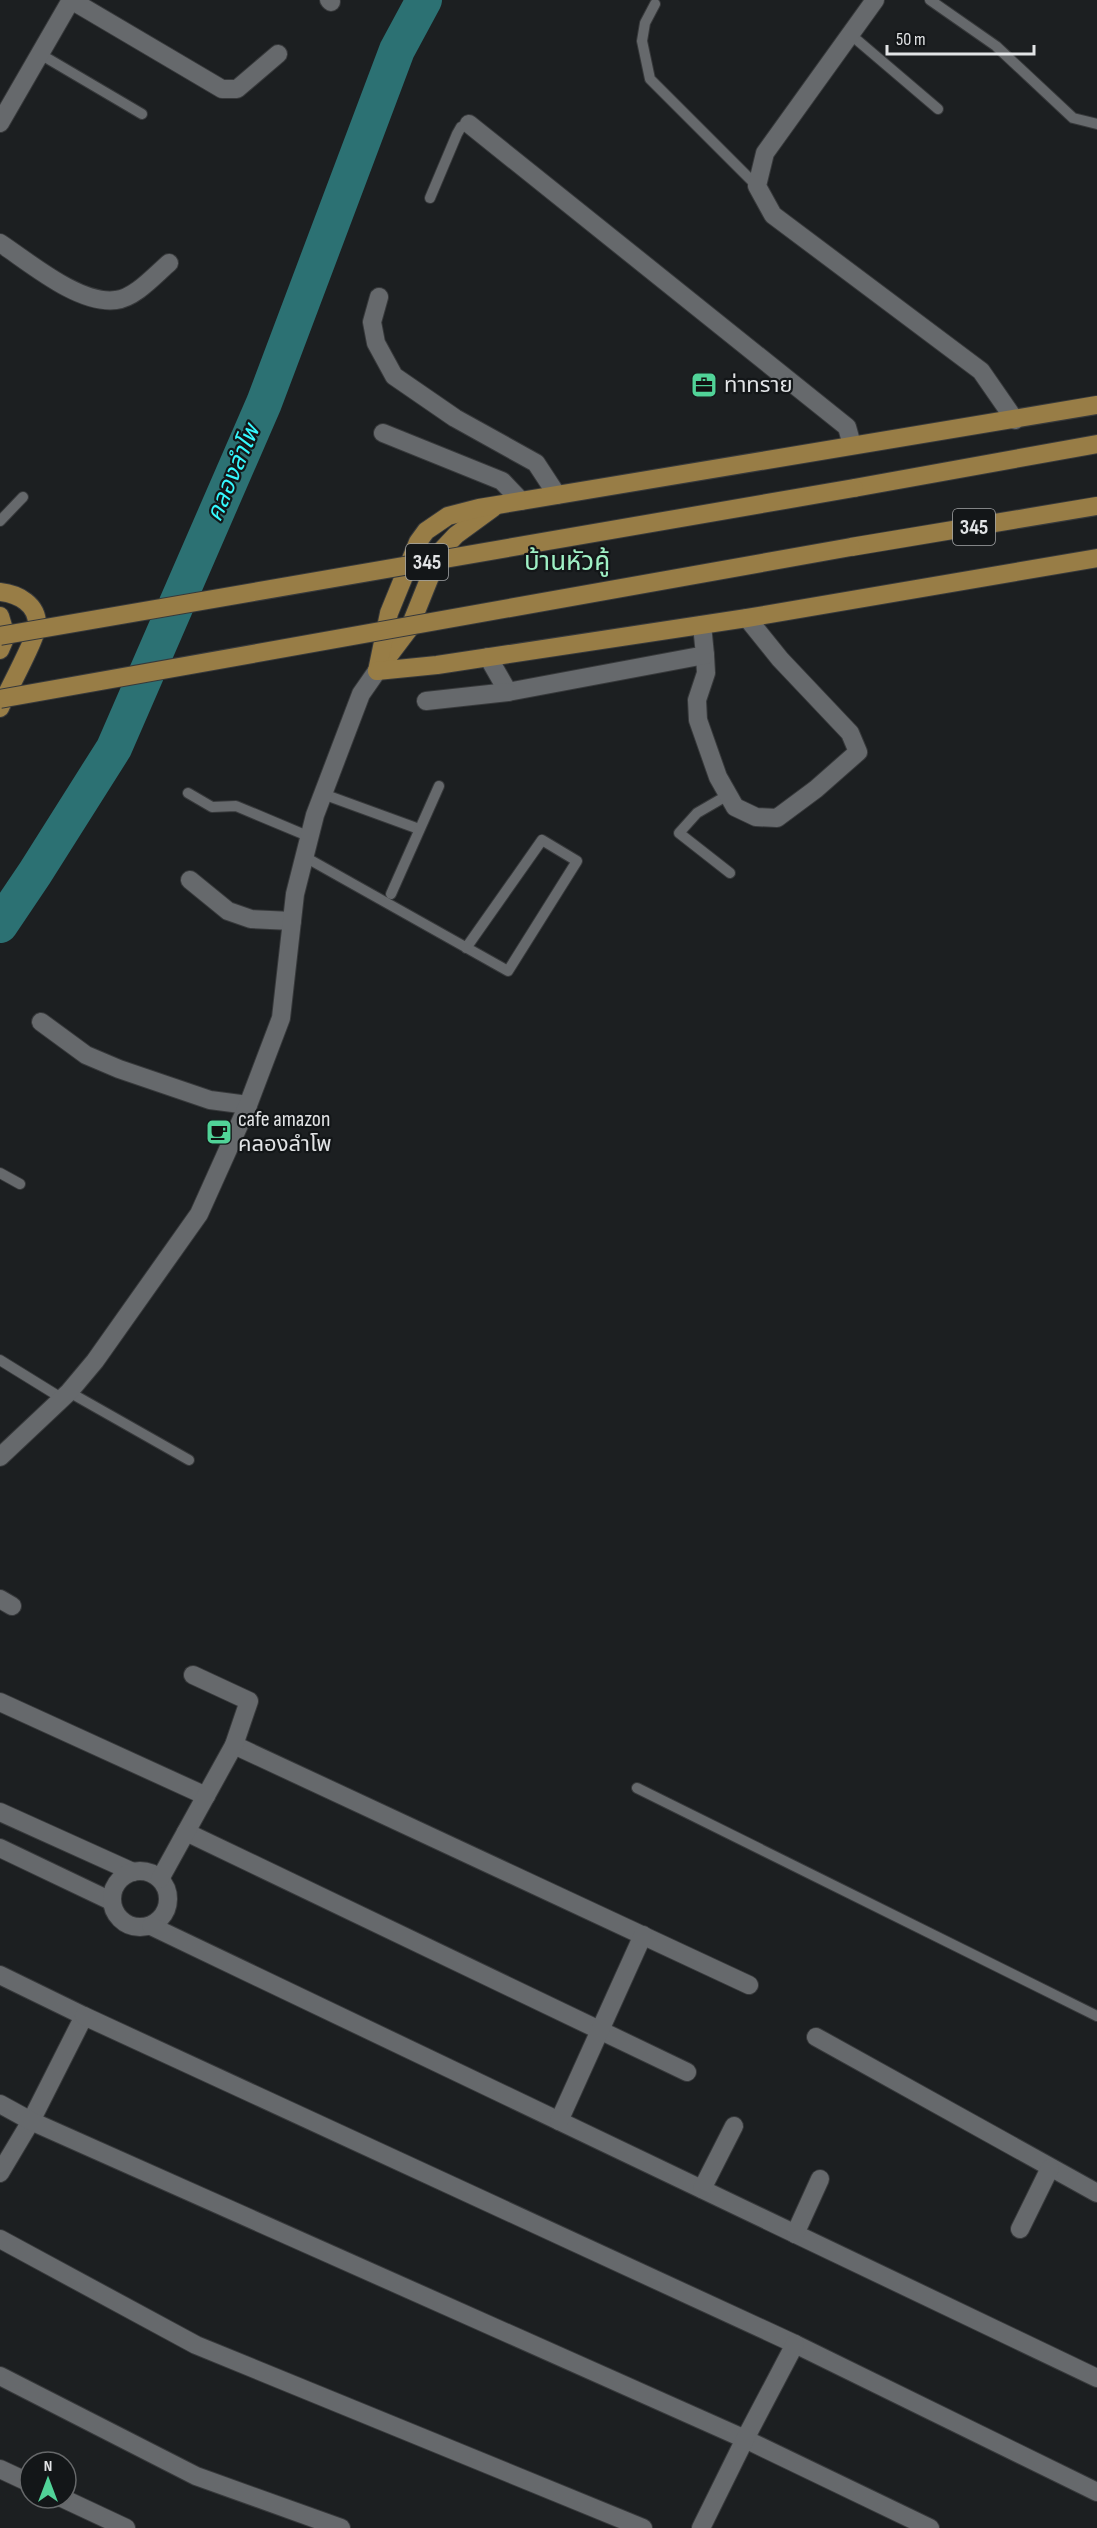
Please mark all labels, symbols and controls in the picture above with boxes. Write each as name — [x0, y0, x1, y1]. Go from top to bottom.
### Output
scale bar — [887, 18, 1034, 56]
text: 50 m — [896, 29, 926, 50]
office icon: ท่าทราย — [689, 370, 719, 400]
place label: ท่าทราย — [724, 372, 792, 399]
water label: คลองลำโพ — [200, 418, 267, 526]
road number: 345 — [953, 509, 995, 545]
road number: 345 — [406, 544, 448, 580]
district label: บ้านหัวคู้ — [524, 547, 610, 578]
place label: cafe amazon คลองลำโพ — [238, 1106, 332, 1158]
cafe icon: cafe amazon คลองลำโพ — [204, 1117, 234, 1147]
north arrow — [18, 2450, 78, 2510]
text: N — [44, 2457, 52, 2476]

